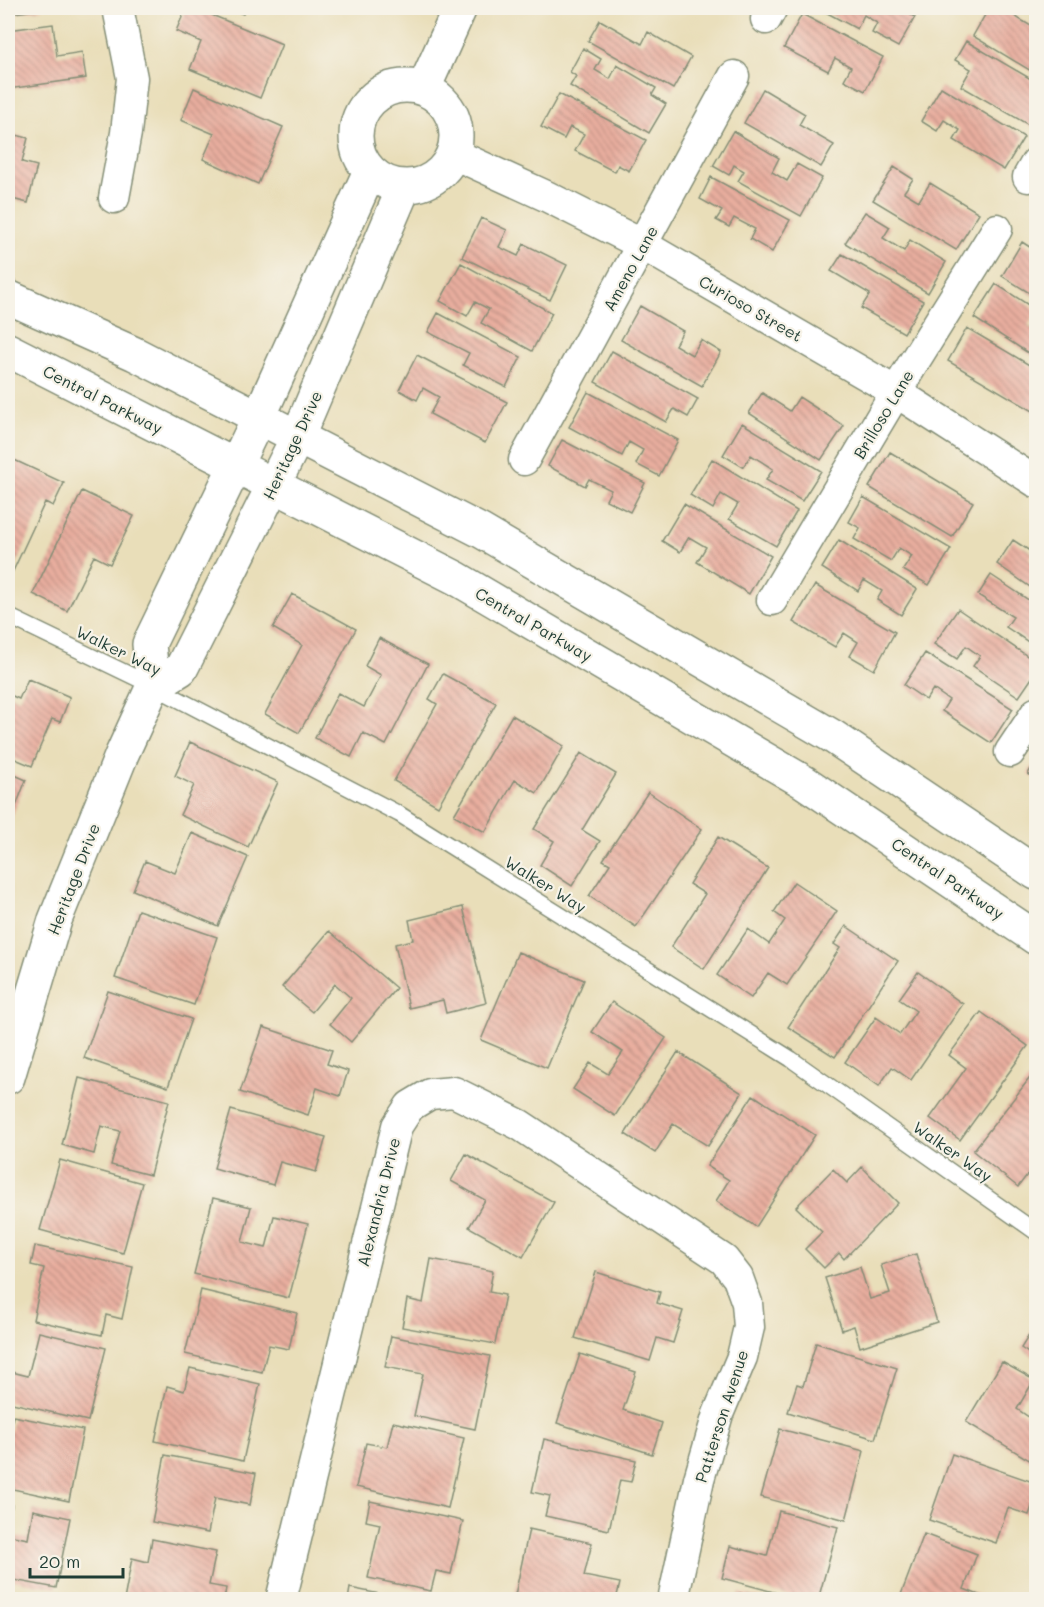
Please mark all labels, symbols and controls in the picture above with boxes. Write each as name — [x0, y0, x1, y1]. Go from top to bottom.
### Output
street label: Ameno Lane — [598, 222, 662, 314]
street label: Curioso Street — [696, 270, 806, 346]
street label: Central Parkway — [40, 360, 166, 438]
street label: Brilloso Lane — [848, 366, 918, 462]
street label: Heritage Drive — [258, 387, 326, 503]
street label: Central Parkway — [472, 582, 596, 666]
street label: Walker Way — [73, 620, 165, 680]
street label: Heritage Drive — [42, 820, 104, 938]
street label: Central Parkway — [888, 833, 1008, 923]
street label: Walker Way — [501, 851, 591, 917]
street label: Walker Way — [909, 1116, 997, 1186]
street label: Alexandria Drive — [352, 1135, 404, 1269]
street label: Patterson Avenue — [690, 1347, 752, 1485]
scale bar — [30, 1541, 123, 1579]
text: 20 m — [39, 1549, 80, 1573]

